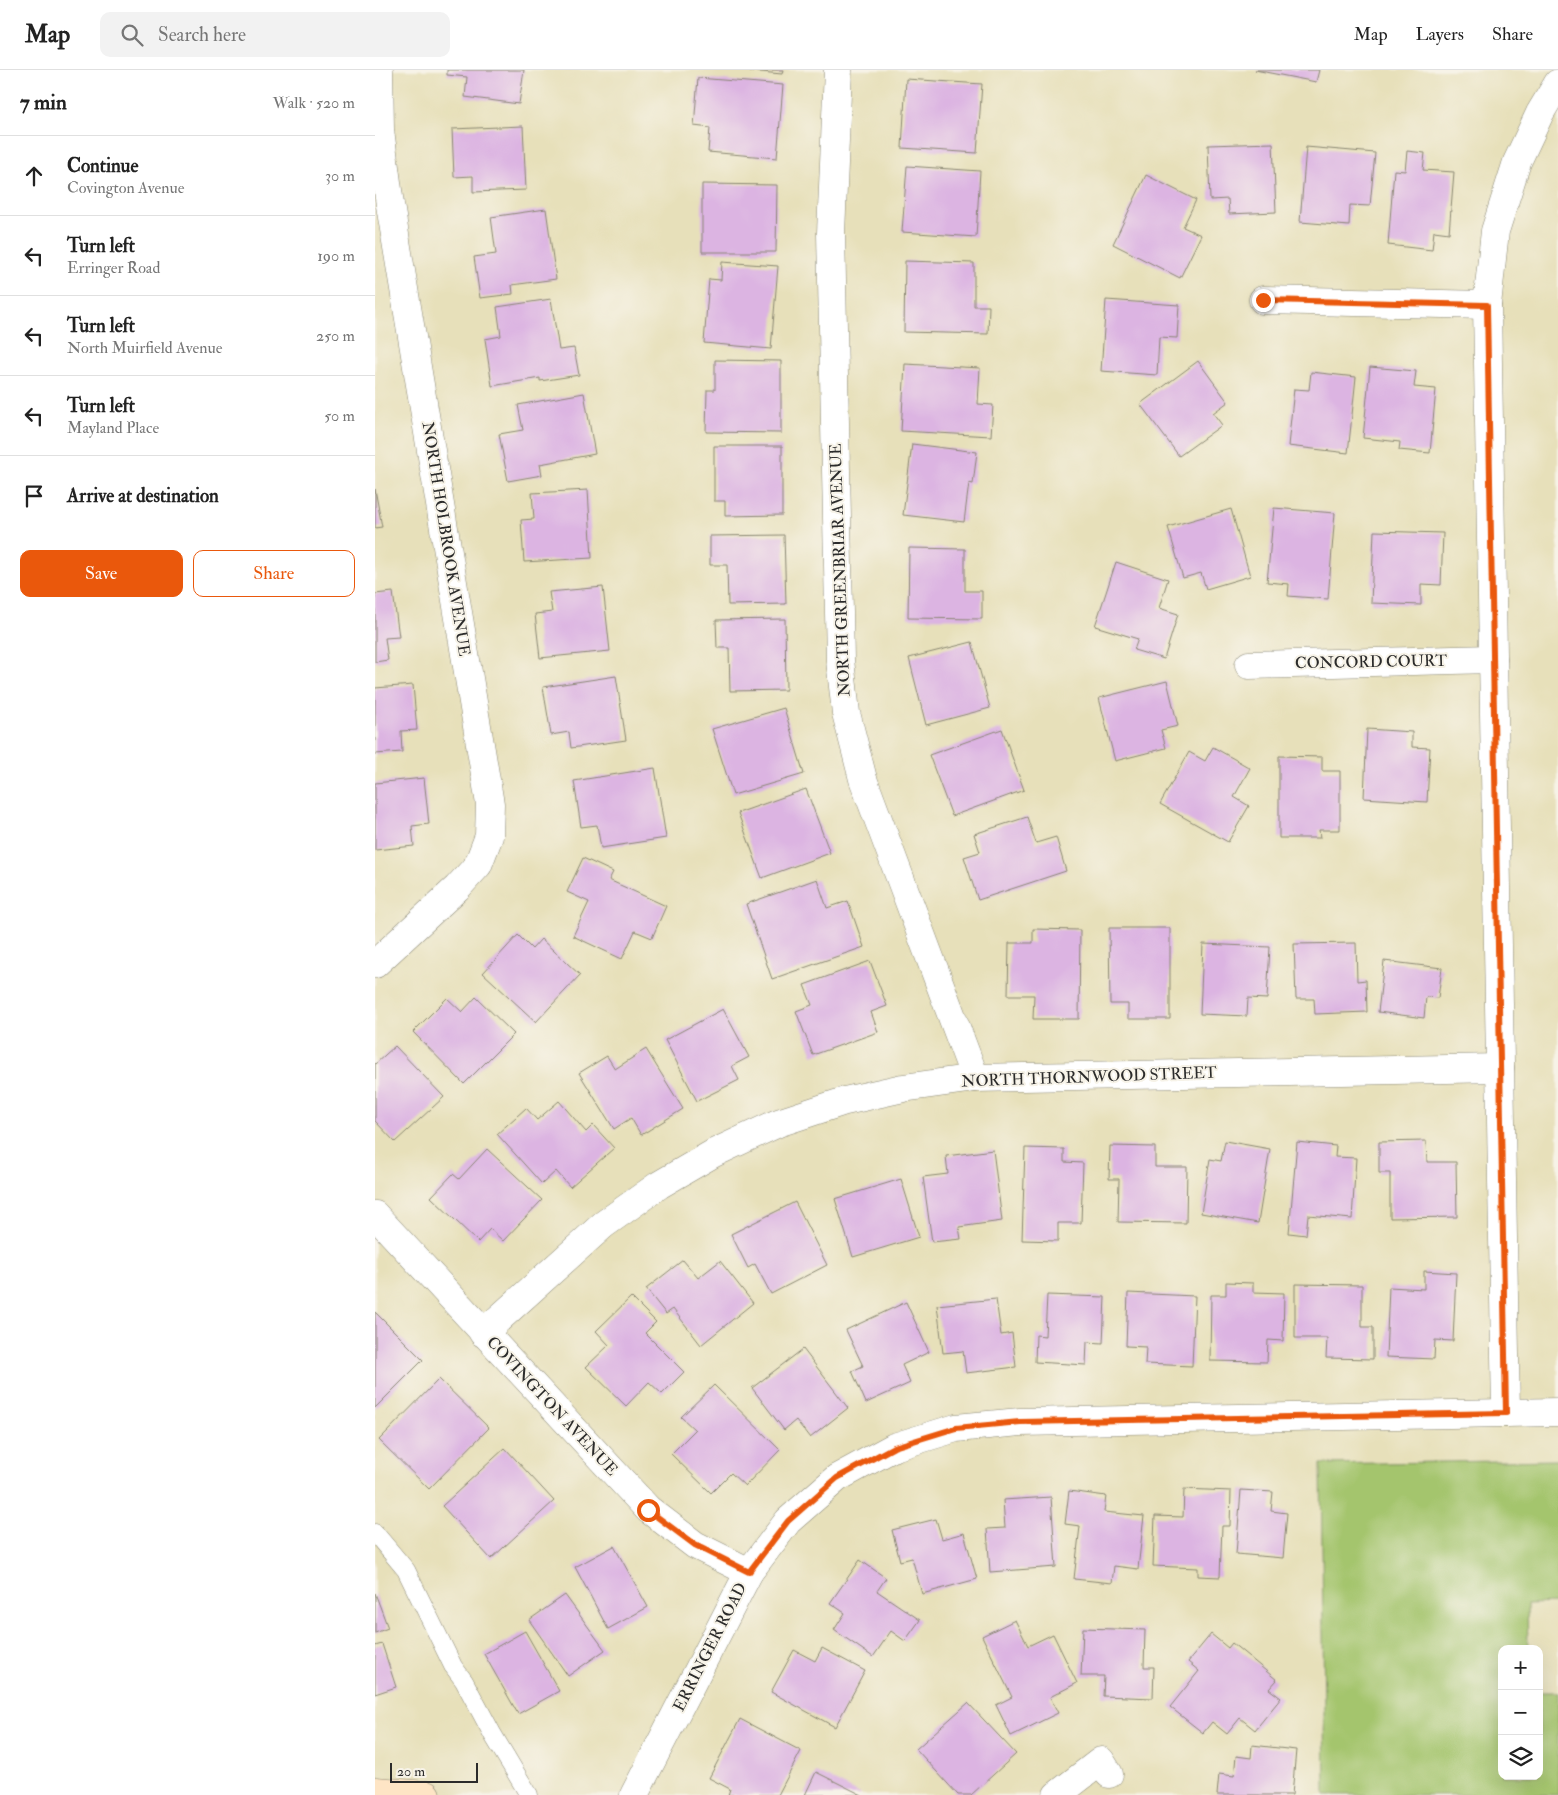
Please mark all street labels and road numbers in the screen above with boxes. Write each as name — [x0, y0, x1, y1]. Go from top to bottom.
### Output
street label: NORTH HOLBROOK AVENUE — [418, 420, 474, 658]
street label: NORTH GREENBRIAR AVENUE — [826, 443, 854, 697]
street label: CONCORD COURT — [1295, 651, 1447, 673]
street label: NORTH THORNWOOD STREET — [961, 1063, 1217, 1091]
street label: COVINGTON AVENUE — [482, 1332, 622, 1480]
street label: ERRINGER ROAD — [669, 1579, 751, 1715]

